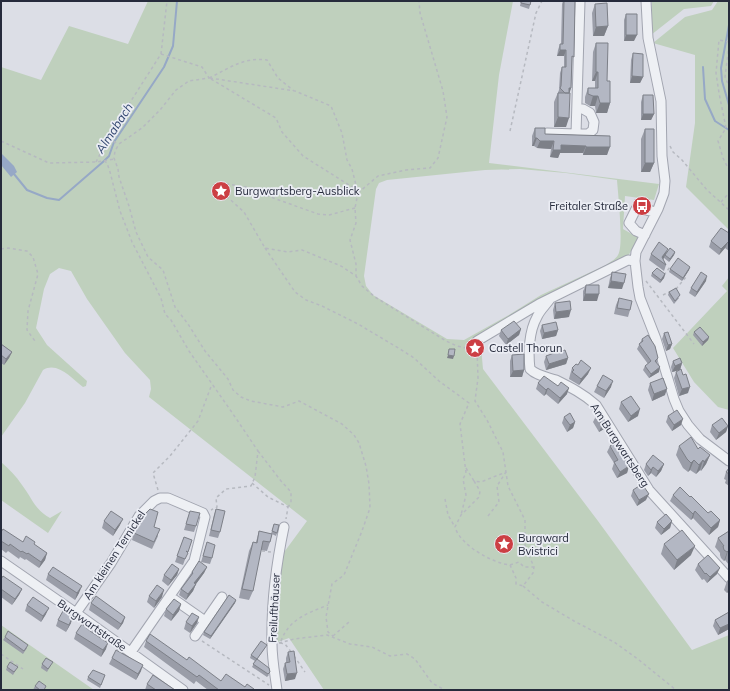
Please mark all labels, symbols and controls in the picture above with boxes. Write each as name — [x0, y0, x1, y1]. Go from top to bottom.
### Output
water label: Almabach — [92, 100, 136, 157]
place icon: Burgwartsberg-Ausblick — [210, 180, 232, 202]
place label: Burgwartsberg-Ausblick — [235, 184, 360, 198]
bus stop icon: Freitaler Straße — [631, 195, 653, 217]
place label: Freitaler Straße — [549, 199, 628, 213]
place icon: Castell Thorun — [464, 337, 486, 359]
place label: Castell Thorun — [489, 341, 562, 355]
street label: Am Burgwartsberg — [588, 400, 652, 490]
street label: Am kleinen Ternickel — [80, 508, 148, 602]
place label: Burgward Bvistrici — [518, 531, 569, 558]
place icon: Burgward Bvistrici — [493, 533, 515, 555]
street label: Freilufthäuser — [265, 573, 283, 643]
street label: Burgwartstraße — [55, 596, 129, 654]

